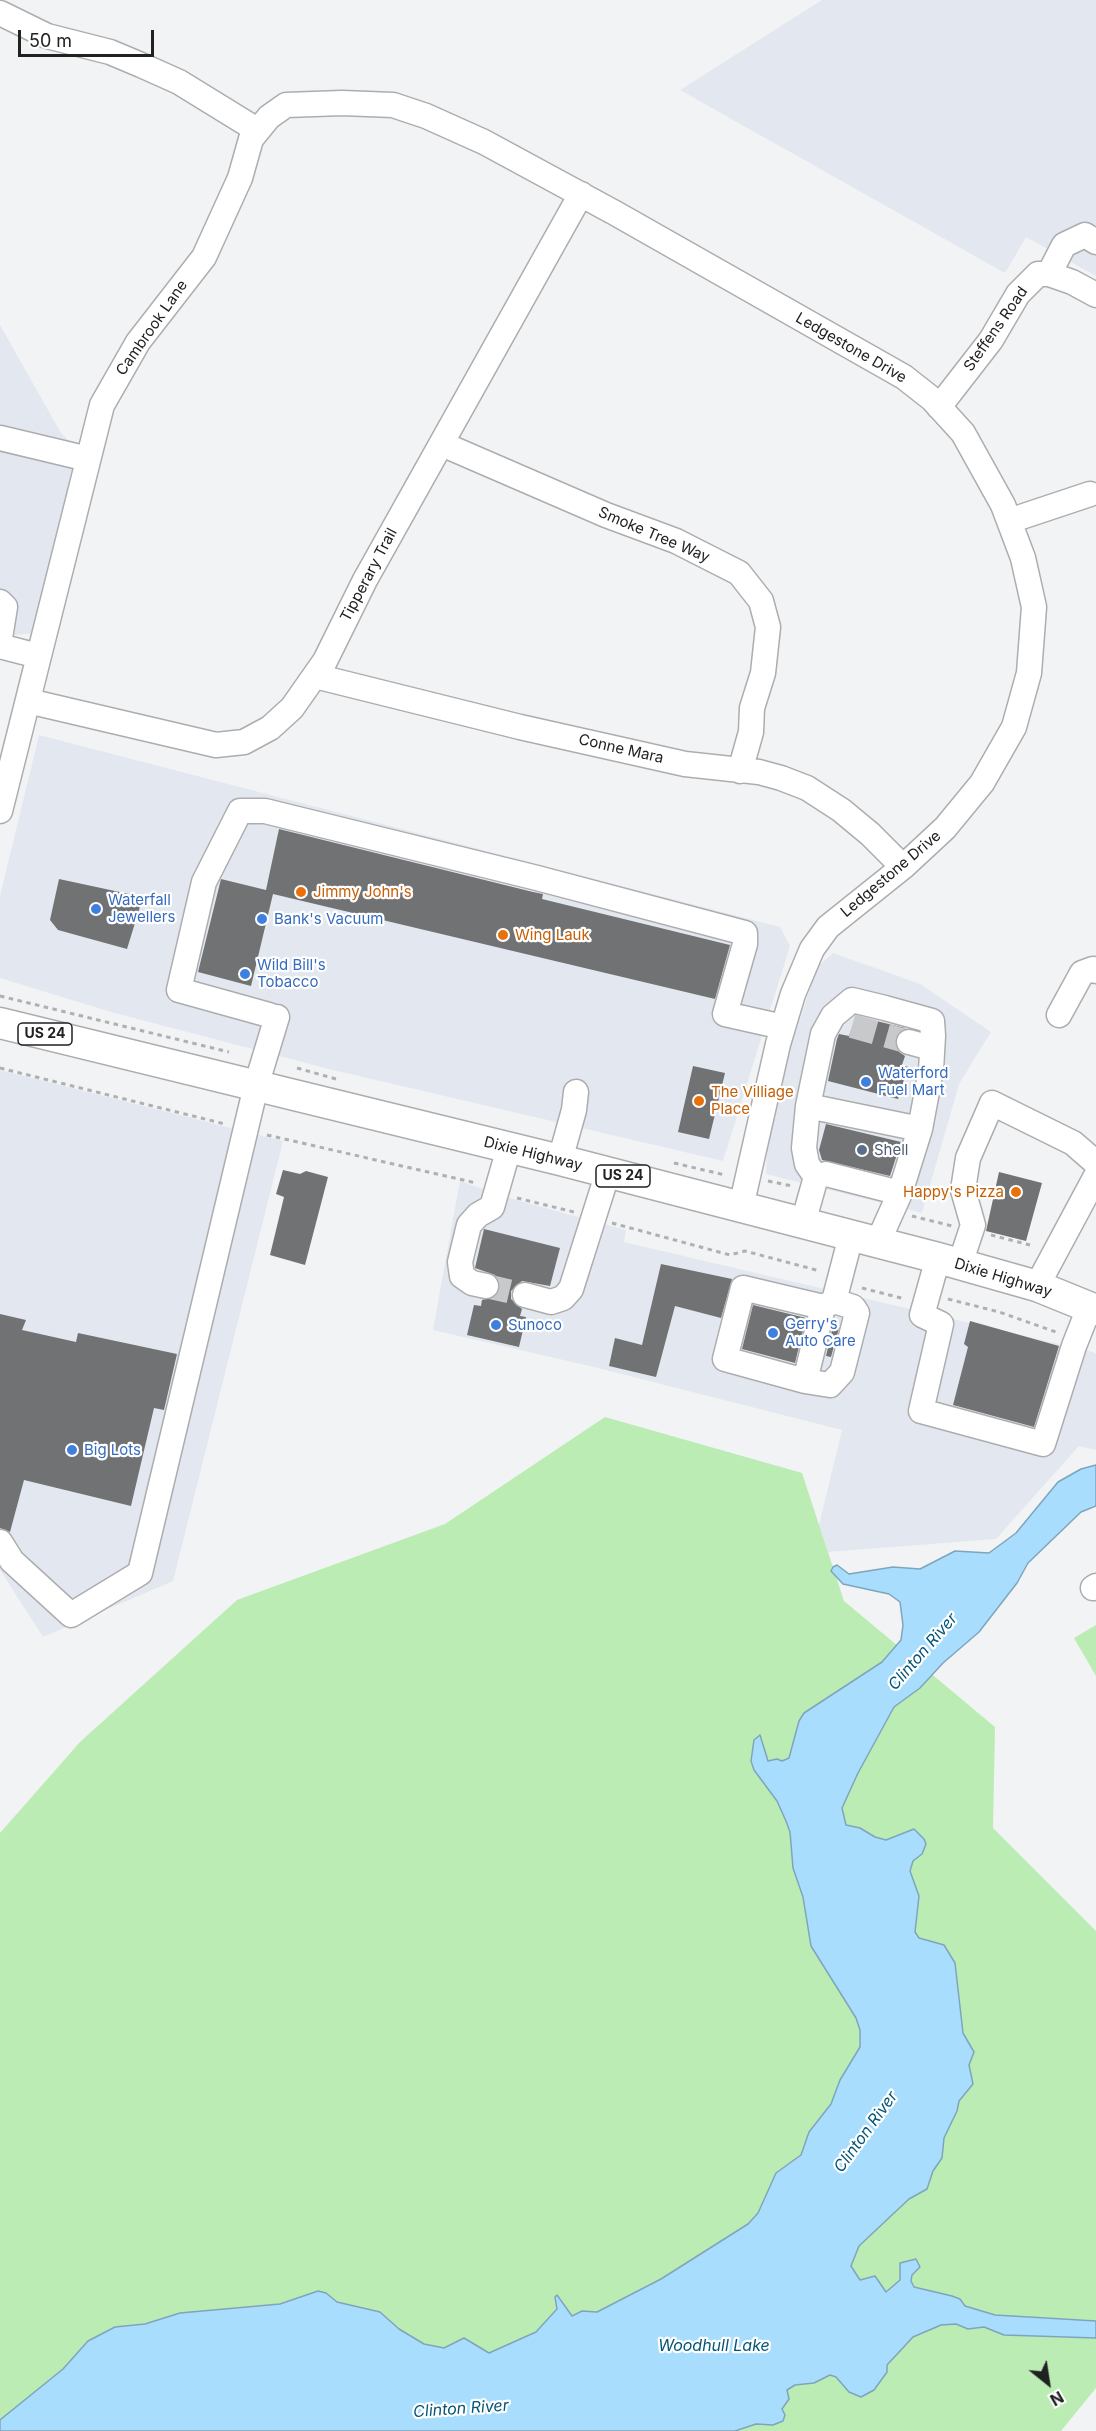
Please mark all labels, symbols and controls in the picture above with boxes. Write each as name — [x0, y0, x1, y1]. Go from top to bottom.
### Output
scale bar — [21, 18, 158, 56]
text: 50 m — [29, 30, 72, 51]
street label: Cambrook Lane — [112, 277, 192, 379]
street label: Steffens Road — [960, 283, 1032, 375]
street label: Ledgestone Drive — [792, 309, 910, 387]
street label: Smoke Tree Way — [596, 503, 712, 567]
street label: Tipperary Trail — [337, 525, 401, 625]
street label: Conne Mara — [577, 730, 665, 768]
street label: Ledgestone Drive — [837, 827, 945, 921]
place label: Jimmy John's — [313, 883, 412, 901]
marker: Jimmy John's — [294, 885, 308, 899]
place label: Waterfall Jewellers — [108, 891, 175, 926]
marker: Waterfall Jewellers — [89, 902, 103, 916]
place label: Bank's Vacuum — [274, 910, 383, 928]
marker: Bank's Vacuum — [255, 912, 269, 926]
place label: Wing Lauk — [515, 926, 590, 944]
marker: Wing Lauk — [496, 928, 510, 942]
place label: Wild Bill's Tobacco — [257, 956, 326, 991]
marker: Wild Bill's Tobacco — [238, 967, 252, 981]
road number: US 24 — [18, 1023, 72, 1045]
place label: Waterford Fuel Mart — [878, 1064, 949, 1099]
marker: Waterford Fuel Mart — [859, 1075, 873, 1089]
place label: The Villiage Place — [711, 1083, 794, 1118]
marker: The Villiage Place — [692, 1094, 706, 1108]
street label: Dixie Highway — [482, 1133, 584, 1175]
place label: Shell — [874, 1141, 909, 1159]
marker: Shell — [855, 1143, 869, 1157]
road number: US 24 — [596, 1165, 650, 1187]
place label: Happy's Pizza — [903, 1183, 1004, 1201]
marker: Happy's Pizza — [1009, 1185, 1023, 1199]
street label: Dixie Highway — [952, 1255, 1054, 1301]
place label: Gerry's Auto Care — [785, 1315, 856, 1350]
place label: Sunoco — [508, 1316, 562, 1334]
marker: Sunoco — [489, 1318, 503, 1332]
marker: Gerry's Auto Care — [766, 1326, 780, 1340]
place label: Big Lots — [84, 1441, 141, 1459]
marker: Big Lots — [65, 1443, 79, 1457]
water label: Clinton River — [884, 1610, 962, 1694]
water label: Clinton River — [830, 2088, 902, 2176]
water label: Woodhull Lake — [658, 2336, 770, 2356]
north arrow — [1018, 2353, 1078, 2413]
text: N — [1047, 2387, 1067, 2410]
water label: Clinton River — [413, 2396, 509, 2422]

